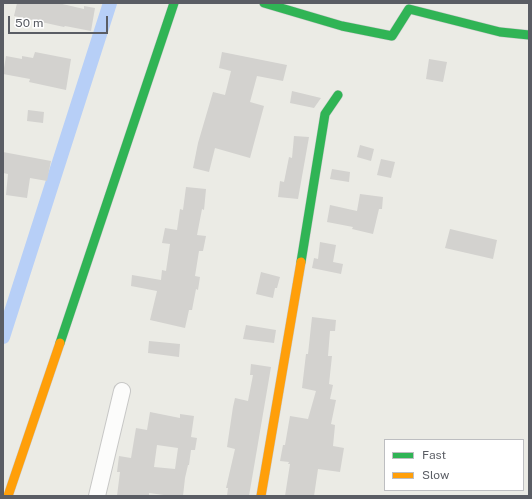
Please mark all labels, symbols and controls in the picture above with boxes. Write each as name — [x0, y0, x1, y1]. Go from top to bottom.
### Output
scale bar — [10, 8, 110, 34]
text: 50 m — [15, 16, 43, 30]
legend — [384, 439, 524, 491]
text: Fast — [422, 448, 446, 462]
text: Slow — [422, 468, 449, 482]

